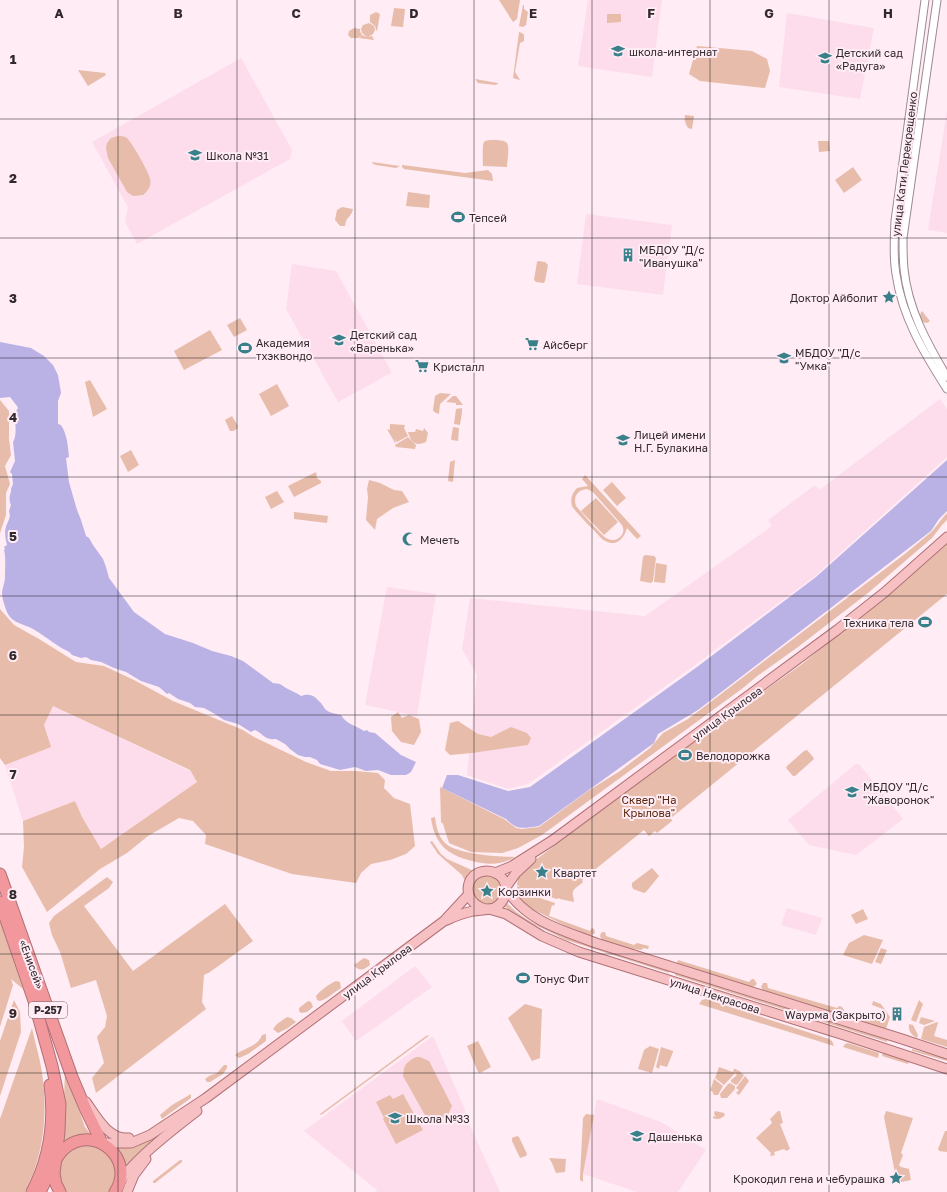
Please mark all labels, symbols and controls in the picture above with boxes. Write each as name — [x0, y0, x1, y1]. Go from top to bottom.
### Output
text: A — [54, 5, 64, 21]
text: B — [173, 5, 183, 21]
text: C — [291, 5, 301, 21]
text: D — [409, 5, 419, 21]
text: E — [529, 5, 537, 21]
text: F — [647, 5, 655, 21]
text: G — [764, 5, 774, 21]
text: H — [883, 5, 893, 21]
school or university icon: школа-интернат — [610, 43, 626, 59]
place label: школа-интернат — [629, 45, 718, 58]
place label: Детский сад «Радуга» — [836, 46, 903, 72]
school or university icon: Детский сад «Радуга» — [817, 50, 833, 66]
text: 1 — [10, 51, 17, 67]
street label: улица Кати Перекрещенко — [889, 90, 919, 237]
school or university icon: Школа №31 — [187, 147, 203, 163]
place label: Школа №31 — [206, 149, 268, 162]
text: 2 — [9, 170, 17, 186]
sports icon: Тепсей — [450, 209, 466, 225]
place label: Тепсей — [469, 211, 507, 224]
place label: МБДОУ "Д/с "Иванушка" — [639, 243, 705, 269]
building icon: МБДОУ "Д/с "Иванушка" — [620, 247, 636, 263]
place icon: Доктор Айболит — [881, 289, 897, 305]
text: 3 — [9, 290, 17, 306]
place label: Доктор Айболит — [790, 291, 879, 304]
place label: Детский сад «Варенька» — [350, 328, 417, 354]
school or university icon: Детский сад «Варенька» — [331, 332, 347, 348]
place label: Академия тхэквондо — [256, 336, 313, 362]
supermarket icon: Айсберг — [524, 336, 540, 352]
place label: Айсберг — [543, 338, 588, 351]
sports icon: Академия тхэквондо — [237, 340, 253, 356]
place label: МБДОУ "Д/с "Умка" — [795, 346, 861, 372]
school or university icon: МБДОУ "Д/с "Умка" — [776, 350, 792, 366]
supermarket icon: Кристалл — [414, 358, 430, 374]
place label: Кристалл — [433, 360, 484, 373]
text: 4 — [9, 409, 17, 425]
place label: Лицей имени Н.Г. Булакина — [634, 428, 708, 454]
school or university icon: Лицей имени Н.Г. Булакина — [615, 432, 631, 448]
text: 5 — [9, 528, 17, 544]
mosque icon: Мечеть — [401, 531, 417, 547]
place label: Мечеть — [420, 533, 460, 546]
sports icon: Техника тела — [917, 614, 933, 630]
place label: Техника тела — [843, 616, 914, 629]
text: 6 — [9, 647, 17, 663]
street label: улица Крылова — [690, 683, 764, 743]
sports icon: Велодорожка — [677, 747, 693, 763]
place label: Велодорожка — [696, 749, 770, 762]
text: 7 — [9, 766, 17, 782]
place label: МБДОУ "Д/с "Жаворонок" — [863, 780, 934, 806]
school or university icon: МБДОУ "Д/с "Жаворонок" — [844, 784, 860, 800]
park label: Сквер "На Крылова" — [622, 793, 676, 819]
place icon: Квартет — [534, 864, 550, 880]
place label: Квартет — [553, 866, 597, 879]
place icon: Корзинки — [479, 883, 495, 899]
place label: Корзинки — [498, 885, 551, 898]
text: 8 — [9, 886, 17, 902]
street label: «Енисей» — [17, 938, 47, 990]
street label: улица Крылова — [340, 941, 414, 1001]
sports icon: Тонус Фит — [515, 970, 531, 986]
place label: Тонус Фит — [534, 972, 590, 985]
street label: улица Некрасова — [668, 974, 762, 1016]
road number: Р-257 — [29, 1002, 67, 1018]
text: 9 — [9, 1005, 17, 1021]
building icon: Wаурма (Закрыто) — [889, 1006, 905, 1022]
place label: Wаурма (Закрыто) — [785, 1008, 886, 1021]
school or university icon: Школа №33 — [387, 1110, 403, 1126]
place label: Школа №33 — [406, 1112, 470, 1125]
school or university icon: Дашенька — [629, 1128, 645, 1144]
place label: Дашенька — [648, 1130, 702, 1143]
place icon: Крокодил гена и чебурашка — [888, 1170, 904, 1186]
place label: Крокодил гена и чебурашка — [733, 1172, 885, 1185]

